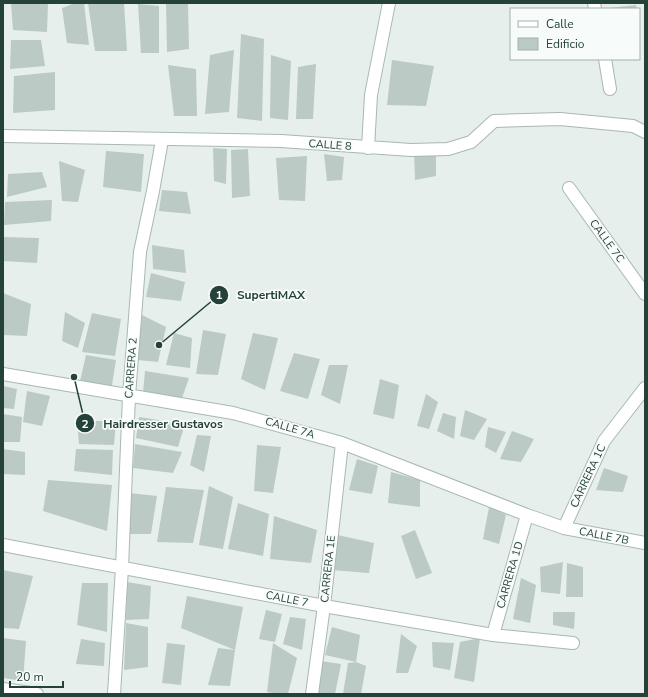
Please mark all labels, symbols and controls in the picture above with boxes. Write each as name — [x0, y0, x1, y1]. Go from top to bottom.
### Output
legend — [510, 8, 640, 60]
text: Calle — [546, 16, 574, 32]
text: Edificio — [546, 36, 585, 52]
street label: CALLE 8 — [308, 136, 352, 154]
street label: CALLE 7C — [586, 216, 628, 266]
callout: SupertiMAX — [209, 283, 313, 307]
text: 1 — [215, 287, 223, 303]
text: SupertiMAX — [237, 287, 306, 303]
street label: CARRERA 2 — [121, 337, 141, 399]
callout: Hairdresser Gustavos — [75, 411, 231, 435]
street label: CALLE 7A — [263, 414, 317, 442]
text: 2 — [81, 416, 89, 432]
text: Hairdresser Gustavos — [103, 416, 223, 432]
street label: CARRERA 1C — [567, 442, 609, 510]
street label: CALLE 7B — [578, 524, 630, 548]
street label: CARRERA 1E — [317, 535, 339, 603]
street label: CARRERA 1D — [493, 540, 527, 610]
street label: CALLE 7 — [264, 588, 310, 610]
scale bar — [10, 663, 63, 689]
text: 20 m — [16, 669, 44, 685]

